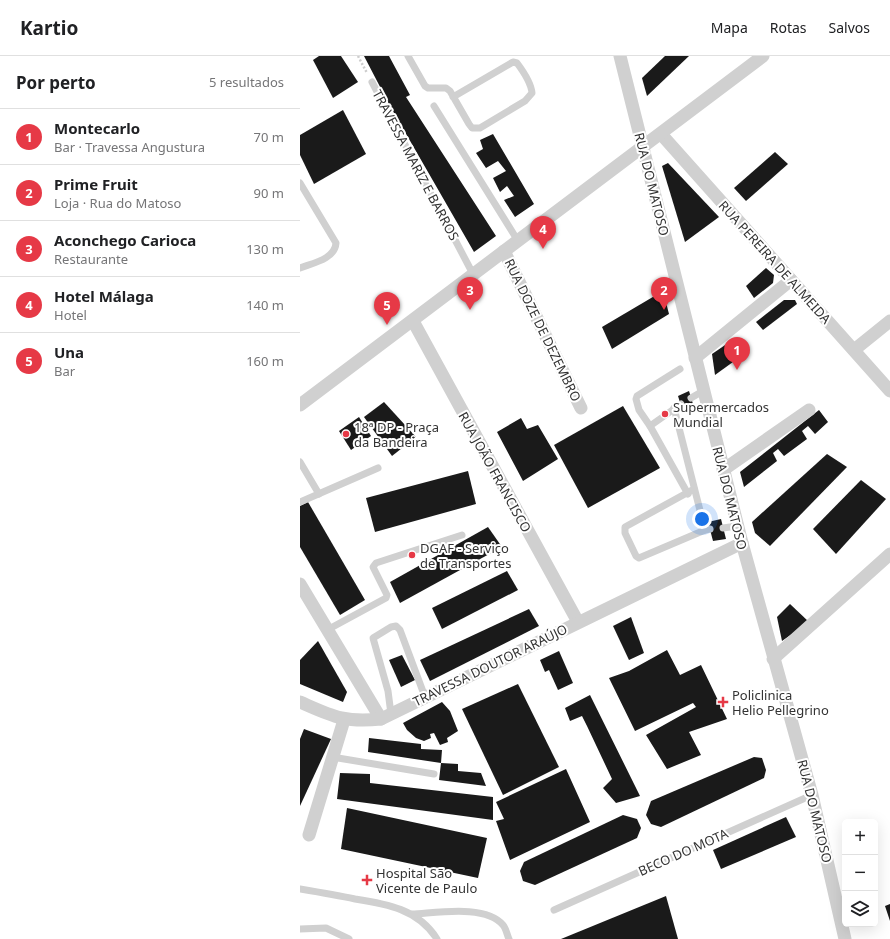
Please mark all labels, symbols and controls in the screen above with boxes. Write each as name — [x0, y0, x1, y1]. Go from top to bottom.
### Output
text: Kartio — [20, 15, 78, 41]
text: Mapa — [711, 18, 748, 37]
text: Rotas — [770, 18, 807, 37]
text: Salvos — [829, 18, 870, 37]
text: Por perto — [16, 71, 96, 94]
text: 5 resultados — [209, 73, 284, 91]
street label: TRAVESSA MARIZ E BARROS — [369, 86, 463, 244]
text: Montecarlo — [54, 118, 140, 138]
text: 1 — [25, 128, 33, 146]
text: 70 m — [254, 128, 284, 146]
street label: RUA DO MATOSO — [630, 131, 674, 237]
text: Bar · Travessa Angustura — [54, 138, 205, 156]
text: Prime Fruit — [54, 174, 138, 194]
text: 2 — [25, 184, 33, 202]
text: 90 m — [254, 184, 284, 202]
text: Loja · Rua do Matoso — [54, 194, 181, 212]
street label: RUA PEREIRA DE ALMEIDA — [715, 197, 836, 328]
pin: 4 — [530, 216, 556, 249]
text: Aconchego Carioca — [54, 230, 196, 250]
text: 3 — [25, 240, 33, 258]
text: 130 m — [246, 240, 284, 258]
text: Restaurante — [54, 250, 128, 268]
street label: RUA DOZE DE DEZEMBRO — [501, 256, 585, 404]
pin: 3 — [457, 277, 483, 310]
pin: 2 — [651, 277, 677, 310]
text: Hotel Málaga — [54, 286, 154, 306]
pin: 5 — [374, 292, 400, 325]
text: 4 — [25, 296, 33, 314]
text: 140 m — [246, 296, 284, 314]
text: Hotel — [54, 306, 87, 324]
pin: 1 — [724, 337, 750, 370]
text: Una — [54, 342, 84, 362]
text: 5 — [25, 352, 33, 370]
text: 160 m — [246, 352, 284, 370]
text: Bar — [54, 362, 75, 380]
place label: Supermercados Mundial — [673, 398, 769, 431]
street label: RUA JOÃO FRANCISCO — [454, 409, 536, 535]
marker: Supermercados Mundial — [660, 409, 670, 419]
place label: 18ª DP - Praça da Bandeira — [354, 418, 439, 451]
marker: 18ª DP - Praça da Bandeira — [341, 429, 351, 439]
street label: RUA DO MATOSO — [708, 445, 752, 551]
your location — [692, 509, 712, 529]
place label: DGAF - Serviço de Transportes — [420, 539, 511, 572]
marker: DGAF - Serviço de Transportes — [407, 550, 417, 560]
street label: TRAVESSA DOUTOR ARAÚJO — [410, 620, 570, 710]
place label: Policlinica Helio Pellegrino — [732, 686, 829, 719]
marker: Policlinica Helio Pellegrino — [717, 696, 729, 708]
street label: RUA DO MATOSO — [793, 758, 837, 864]
map controls — [842, 819, 878, 927]
button: + — [842, 819, 878, 855]
street label: BECO DO MOTA — [635, 824, 731, 880]
button: − — [842, 855, 878, 891]
place label: Hospital São Vicente de Paulo — [376, 864, 477, 897]
marker: Hospital São Vicente de Paulo — [361, 874, 373, 886]
button: layers — [842, 891, 878, 927]

